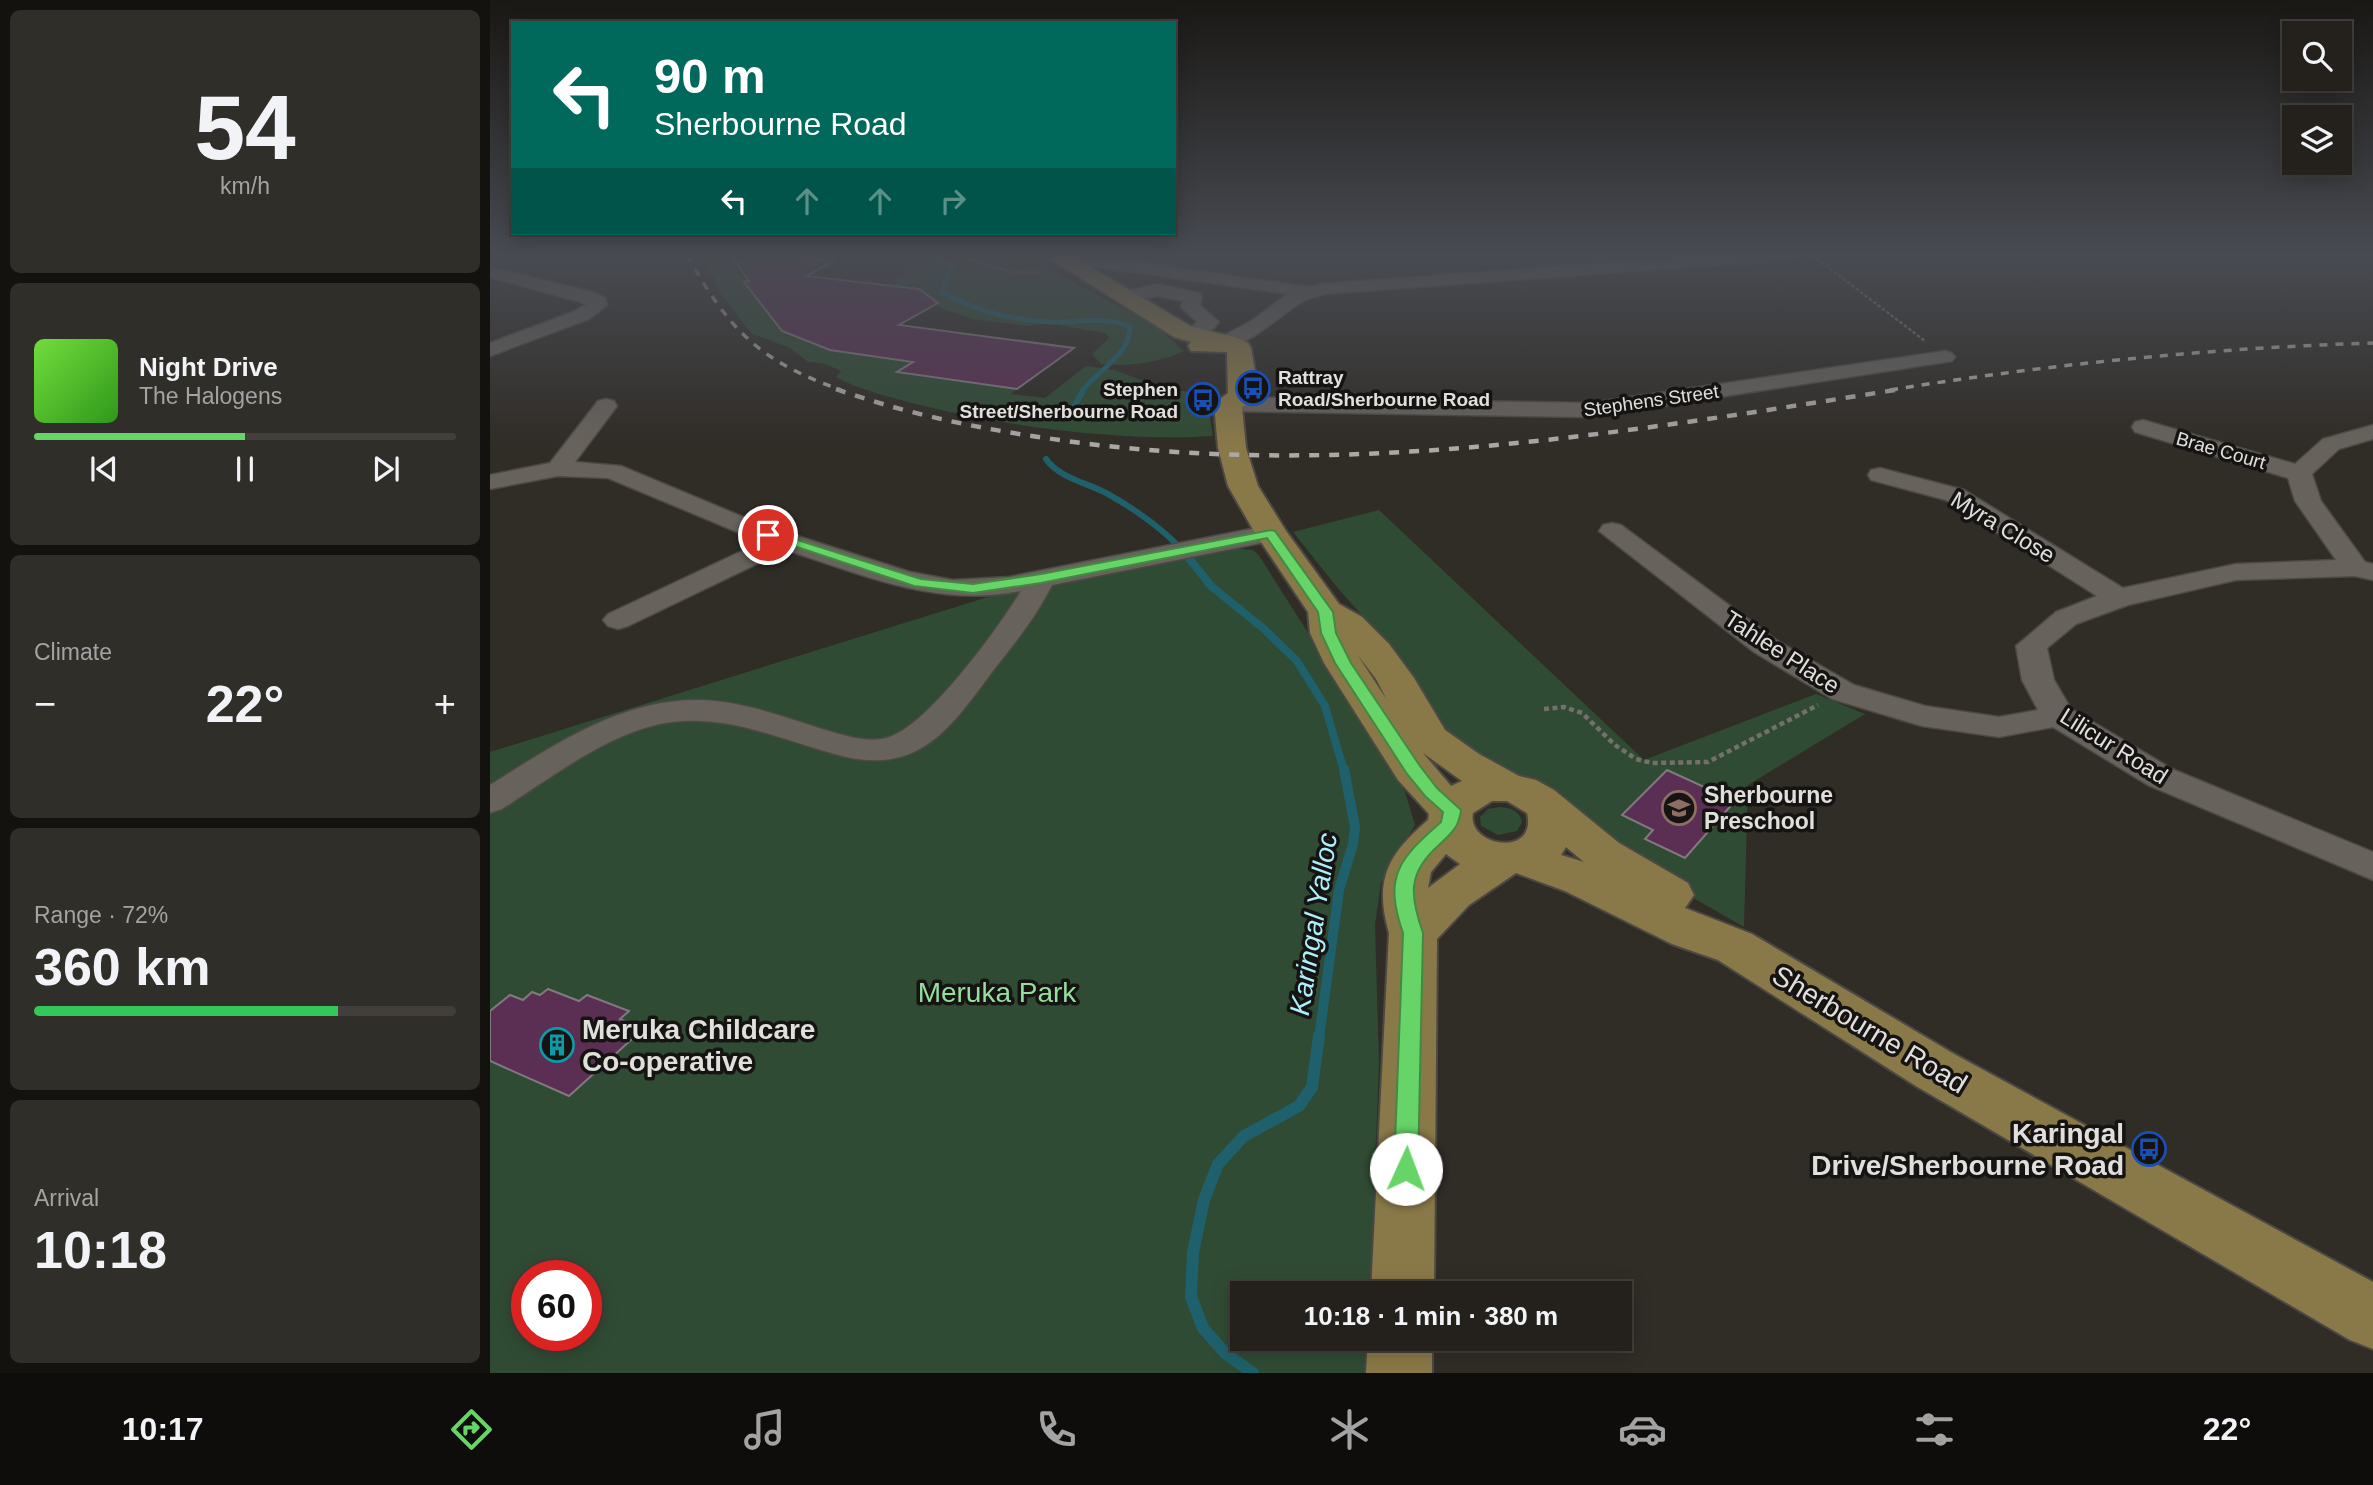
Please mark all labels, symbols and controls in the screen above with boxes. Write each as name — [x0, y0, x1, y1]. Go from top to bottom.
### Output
map controls — [2282, 21, 2352, 175]
button: search — [2282, 21, 2352, 91]
icon: left — [539, 49, 630, 140]
text: 90 m — [654, 49, 766, 103]
text: 54 — [194, 77, 296, 178]
button: layers — [2282, 105, 2352, 175]
text: Sherbourne Road — [654, 106, 907, 142]
text: km/h — [220, 173, 270, 199]
icon: left — [715, 182, 753, 220]
icon: ahead — [788, 182, 826, 220]
icon: ahead — [861, 182, 899, 220]
icon: right — [934, 182, 972, 220]
text: Night Drive — [139, 352, 278, 382]
place label: Rattray Road/Sherbourne Road — [1278, 367, 1490, 410]
bus stop icon: Rattray Road/Sherbourne Road — [1234, 369, 1272, 407]
place label: Stephen Street/Sherbourne Road — [959, 379, 1178, 422]
bus stop icon: Stephen Street/Sherbourne Road — [1184, 381, 1222, 419]
street label: Stephens Street — [1582, 381, 1721, 420]
text: The Halogens — [139, 383, 282, 409]
street label: Brae Court — [2174, 428, 2269, 473]
icon: previous — [85, 450, 123, 488]
icon: pause — [226, 450, 264, 488]
icon: next — [367, 450, 405, 488]
street label: Myra Close — [1946, 486, 2060, 568]
pin — [738, 505, 798, 565]
icon: arrive — [749, 516, 787, 554]
street label: Tahlee Place — [1720, 605, 1844, 699]
text: Climate — [34, 639, 112, 665]
text: 22° — [206, 675, 284, 733]
text: − — [34, 683, 56, 725]
text: + — [434, 683, 456, 725]
street label: Lilicur Road — [2056, 703, 2172, 789]
place label: Sherbourne Preschool — [1704, 782, 1833, 834]
school or university icon: Sherbourne Preschool — [1660, 789, 1698, 827]
water label: Karingal Yalloc — [1284, 831, 1343, 1017]
text: Range · 72% — [34, 902, 168, 928]
text: 360 km — [34, 938, 210, 996]
street label: Sherbourne Road — [1767, 959, 1972, 1100]
park label: Meruka Park — [918, 977, 1077, 1008]
place label: Meruka Childcare Co-operative — [582, 1014, 815, 1077]
building icon: Meruka Childcare Co-operative — [538, 1026, 576, 1064]
place label: Karingal Drive/Sherbourne Road — [1811, 1118, 2124, 1181]
bus stop icon: Karingal Drive/Sherbourne Road — [2130, 1130, 2168, 1168]
position arrow — [1369, 1132, 1443, 1206]
text: Arrival — [34, 1185, 99, 1211]
text: 10:18 — [34, 1221, 167, 1279]
speed limit sign: 60 — [511, 1260, 602, 1351]
text: 10:18 · 1 min · 380 m — [1304, 1301, 1558, 1331]
icon: directions — [447, 1405, 496, 1454]
icon: music — [740, 1405, 789, 1454]
icon: phone — [1032, 1405, 1081, 1454]
icon: climate — [1325, 1405, 1374, 1454]
icon: car — [1618, 1405, 1667, 1454]
icon: filters — [1910, 1405, 1959, 1454]
text: 10:17 — [122, 1411, 204, 1447]
text: 22° — [2203, 1411, 2251, 1447]

